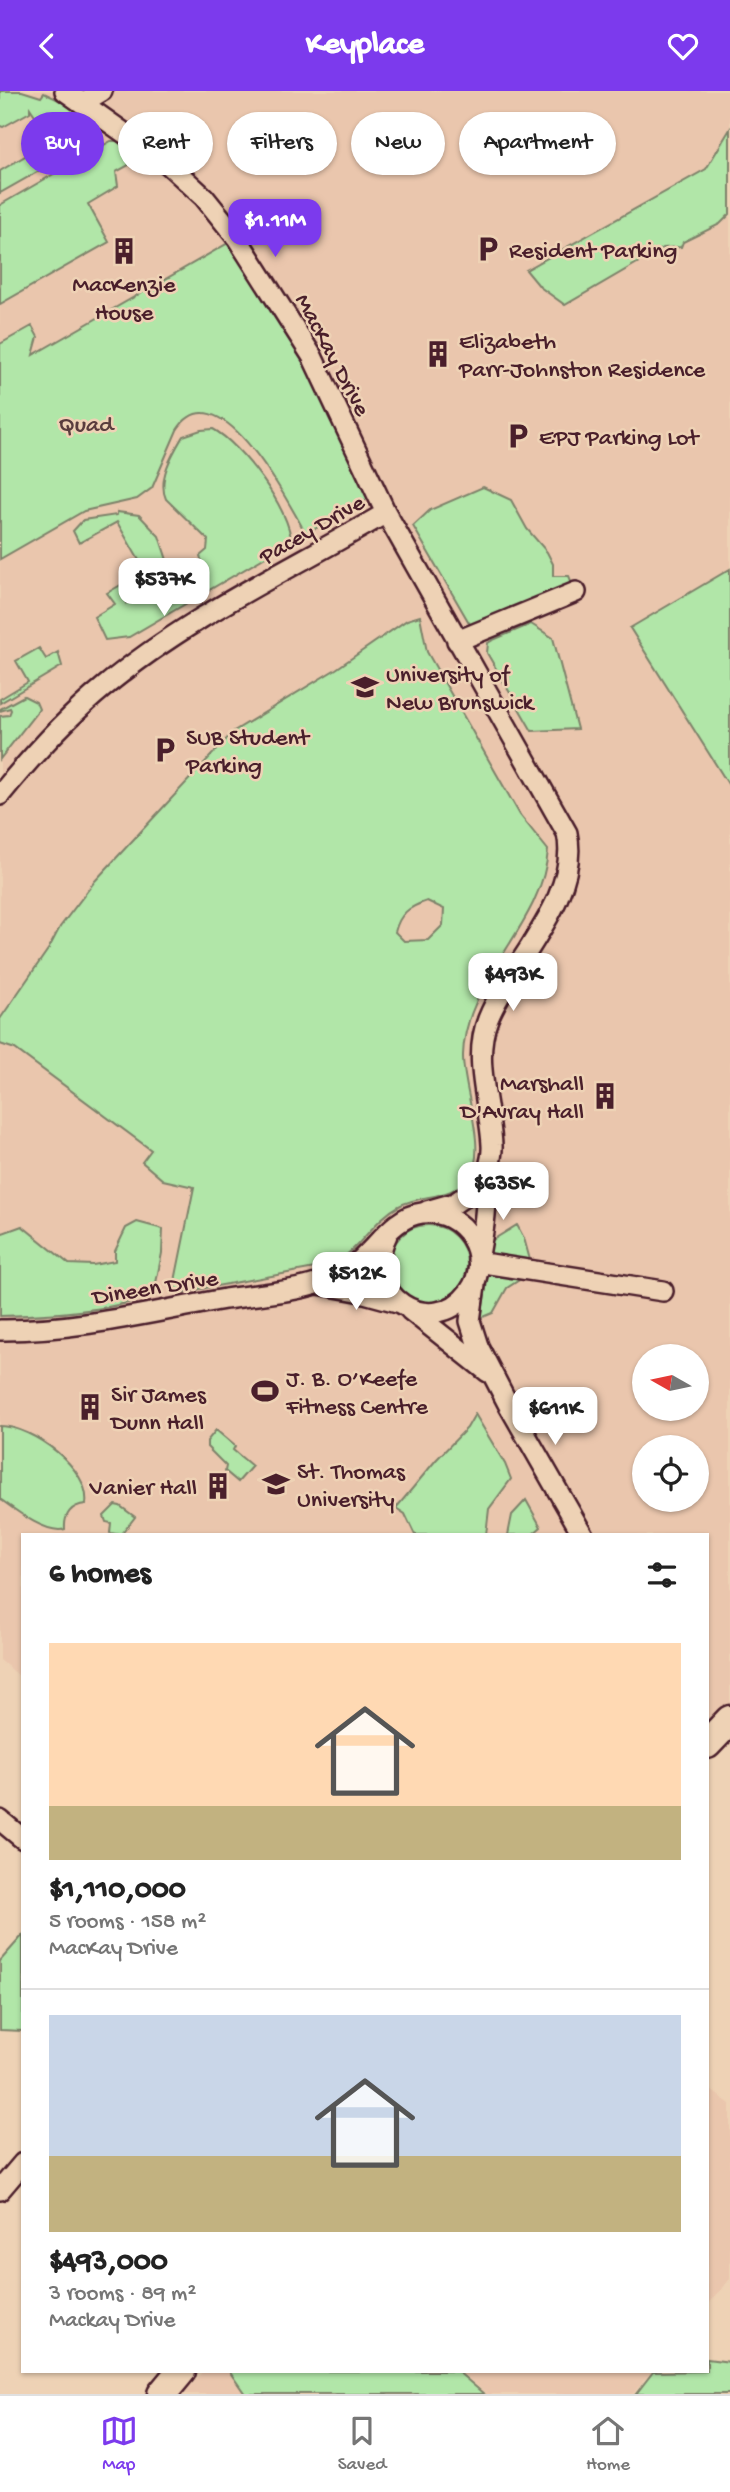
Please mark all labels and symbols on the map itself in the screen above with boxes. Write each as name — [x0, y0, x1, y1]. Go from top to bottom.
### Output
pin: $1.11M — [218, 199, 332, 259]
parking icon: Resident Parking — [473, 234, 503, 264]
building icon: MacKenzie House — [109, 236, 139, 266]
place label: Resident Parking — [509, 238, 677, 267]
place label: MacKenzie House — [72, 272, 176, 329]
street label: MacKay Drive — [287, 289, 376, 422]
place label: Elizabeth Parr-Johnston Residence — [458, 329, 706, 386]
building icon: Elizabeth Parr-Johnston Residence — [423, 339, 453, 369]
park label: Quad — [59, 412, 115, 441]
parking icon: EPJ Parking Lot — [503, 421, 533, 451]
place label: EPJ Parking Lot — [539, 425, 701, 454]
street label: Pacey Drive — [254, 489, 371, 573]
pin: $537K — [115, 559, 213, 618]
place label: University of New Brunswick — [386, 662, 536, 719]
school or university icon: University of New Brunswick — [350, 672, 380, 702]
place label: SUB Student Parking — [185, 725, 311, 782]
parking icon: SUB Student Parking — [150, 735, 180, 765]
pin: $493K — [464, 953, 562, 1013]
place label: Marshall D'Avray Hall — [459, 1071, 584, 1128]
building icon: Marshall D'Avray Hall — [590, 1081, 620, 1111]
pin: $635K — [454, 1163, 552, 1222]
pin: $512K — [307, 1253, 405, 1312]
street label: Dineen Drive — [89, 1265, 221, 1314]
north arrow — [632, 1344, 709, 1421]
place label: J. B. O’Keefe Fitness Centre — [285, 1366, 429, 1423]
sports icon: J. B. O’Keefe Fitness Centre — [250, 1376, 280, 1406]
place label: Sir James Dunn Hall — [109, 1382, 207, 1439]
pin: $611K — [506, 1387, 604, 1447]
building icon: Sir James Dunn Hall — [75, 1392, 105, 1422]
place label: St. Thomas University — [297, 1459, 406, 1516]
school or university icon: St. Thomas University — [261, 1469, 291, 1499]
building icon: Vanier Hall — [203, 1471, 233, 1501]
place label: Vanier Hall — [89, 1475, 197, 1504]

